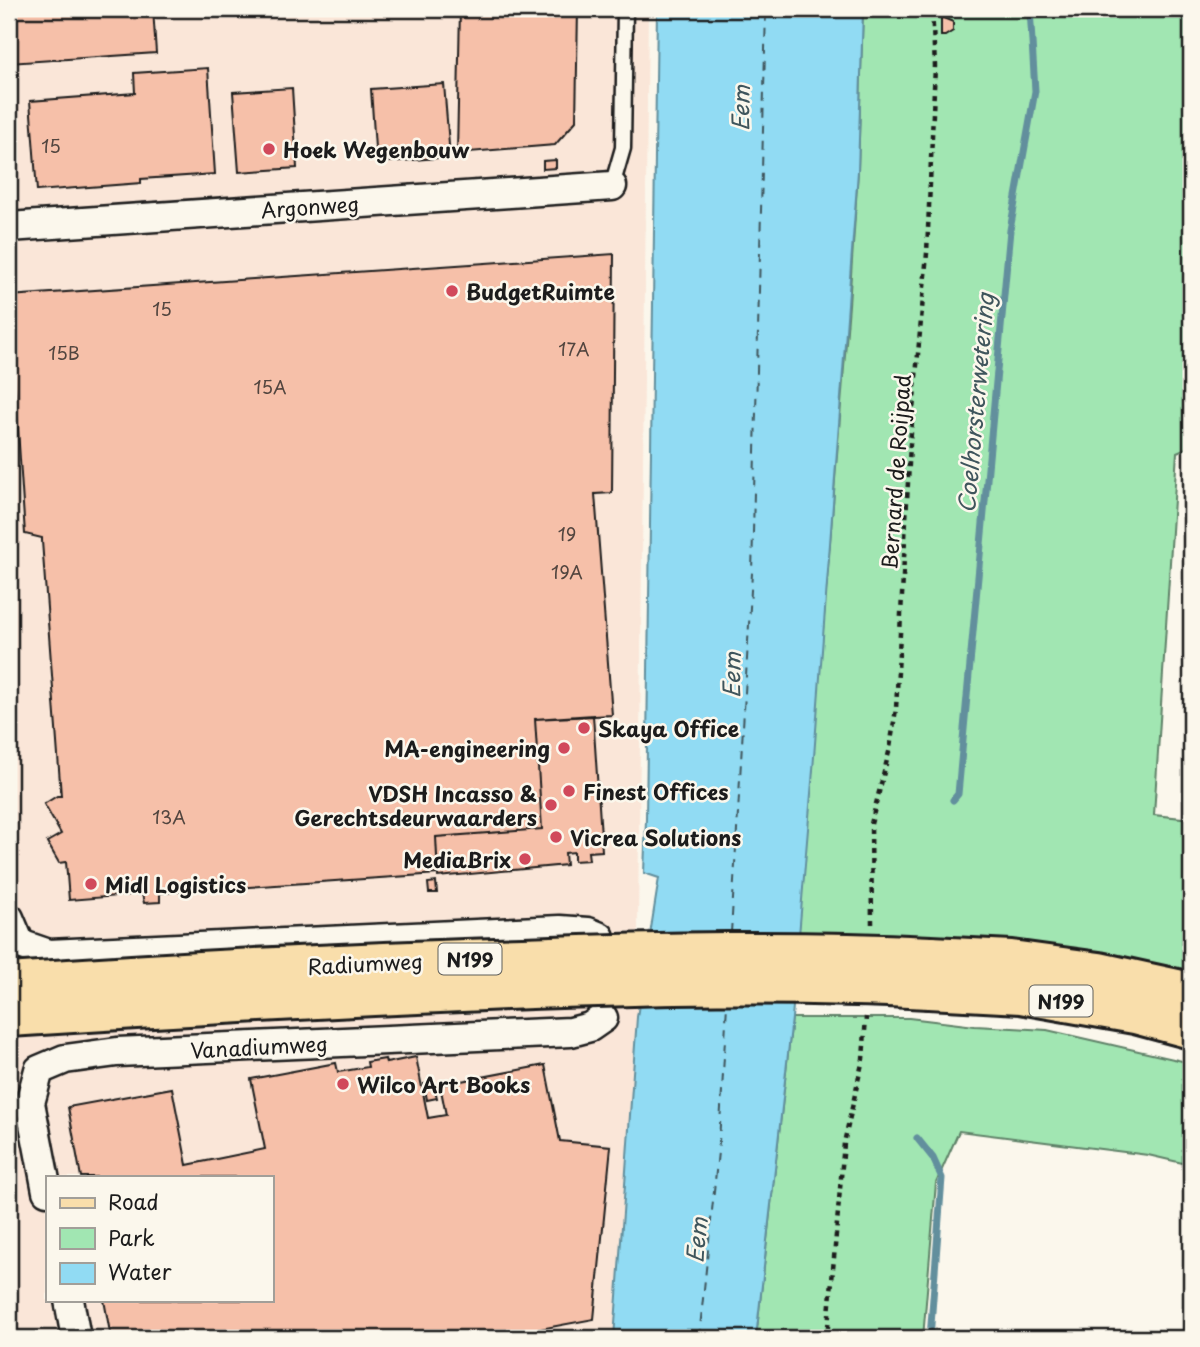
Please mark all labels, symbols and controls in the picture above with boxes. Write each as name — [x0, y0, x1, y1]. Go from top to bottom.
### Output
water label: Eem — [722, 84, 758, 131]
house number: 15 — [41, 132, 61, 159]
place label: Hoek Wegenbouw — [283, 133, 470, 165]
marker: Hoek Wegenbouw — [261, 141, 277, 157]
street label: Argonweg — [260, 187, 360, 225]
place label: BudgetRuimte — [466, 275, 615, 307]
marker: BudgetRuimte — [444, 283, 460, 299]
water label: Coelhorsterwetering — [948, 290, 1002, 514]
house number: 15 — [152, 295, 172, 322]
house number: 17A — [558, 335, 590, 362]
house number: 15B — [48, 339, 80, 366]
house number: 15A — [253, 373, 287, 400]
street label: Bernard de Roijpad — [872, 373, 918, 571]
house number: 19 — [558, 520, 576, 547]
house number: 19A — [551, 558, 583, 585]
water label: Eem — [713, 651, 749, 698]
place label: Skaya Office — [598, 712, 739, 744]
marker: Skaya Office — [576, 720, 592, 736]
place label: MA-engineering — [384, 732, 550, 764]
marker: MA-engineering — [556, 740, 572, 756]
place label: Finest Offices — [583, 775, 728, 807]
place label: VDSH Incasso & Gerechtsdeurwaarders — [294, 777, 537, 833]
marker: Finest Offices — [561, 783, 577, 799]
marker: VDSH Incasso & Gerechtsdeurwaarders — [543, 797, 559, 813]
house number: 13A — [152, 803, 186, 830]
place label: Vicrea Solutions — [570, 821, 741, 853]
marker: Vicrea Solutions — [548, 829, 564, 845]
place label: MediaBrix — [403, 843, 511, 875]
marker: MediaBrix — [517, 851, 533, 867]
place label: Midl Logistics — [105, 868, 246, 900]
marker: Midl Logistics — [83, 876, 99, 892]
street label: Radiumweg — [306, 944, 424, 982]
road number: N199 — [438, 944, 502, 974]
road number: N199 — [1030, 986, 1092, 1016]
street label: Vanadiumweg — [189, 1026, 329, 1066]
place label: Wilco Art Books — [357, 1068, 530, 1100]
marker: Wilco Art Books — [335, 1076, 351, 1092]
legend — [46, 1176, 273, 1302]
text: Road — [108, 1185, 159, 1217]
water label: Eem — [676, 1214, 716, 1265]
text: Park — [108, 1221, 155, 1253]
text: Water — [108, 1255, 172, 1287]

